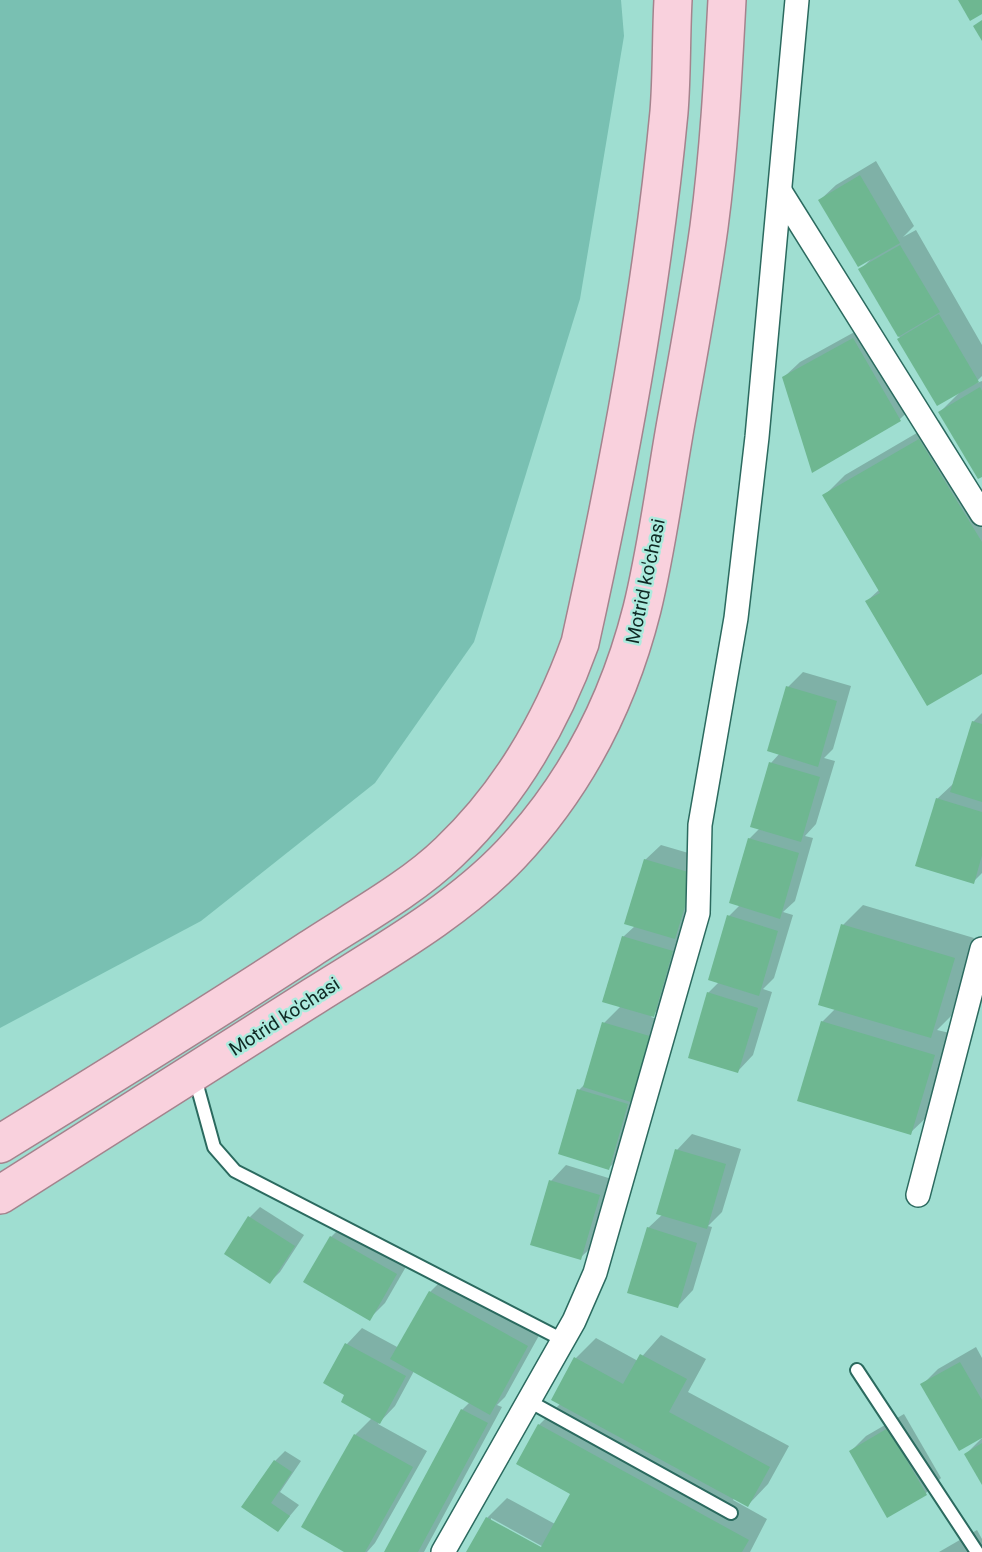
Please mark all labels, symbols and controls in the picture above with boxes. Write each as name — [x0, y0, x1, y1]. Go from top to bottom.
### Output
street label: Motrid ko'chasi — [621, 516, 670, 646]
street label: Motrid ko'chasi — [225, 972, 344, 1061]

